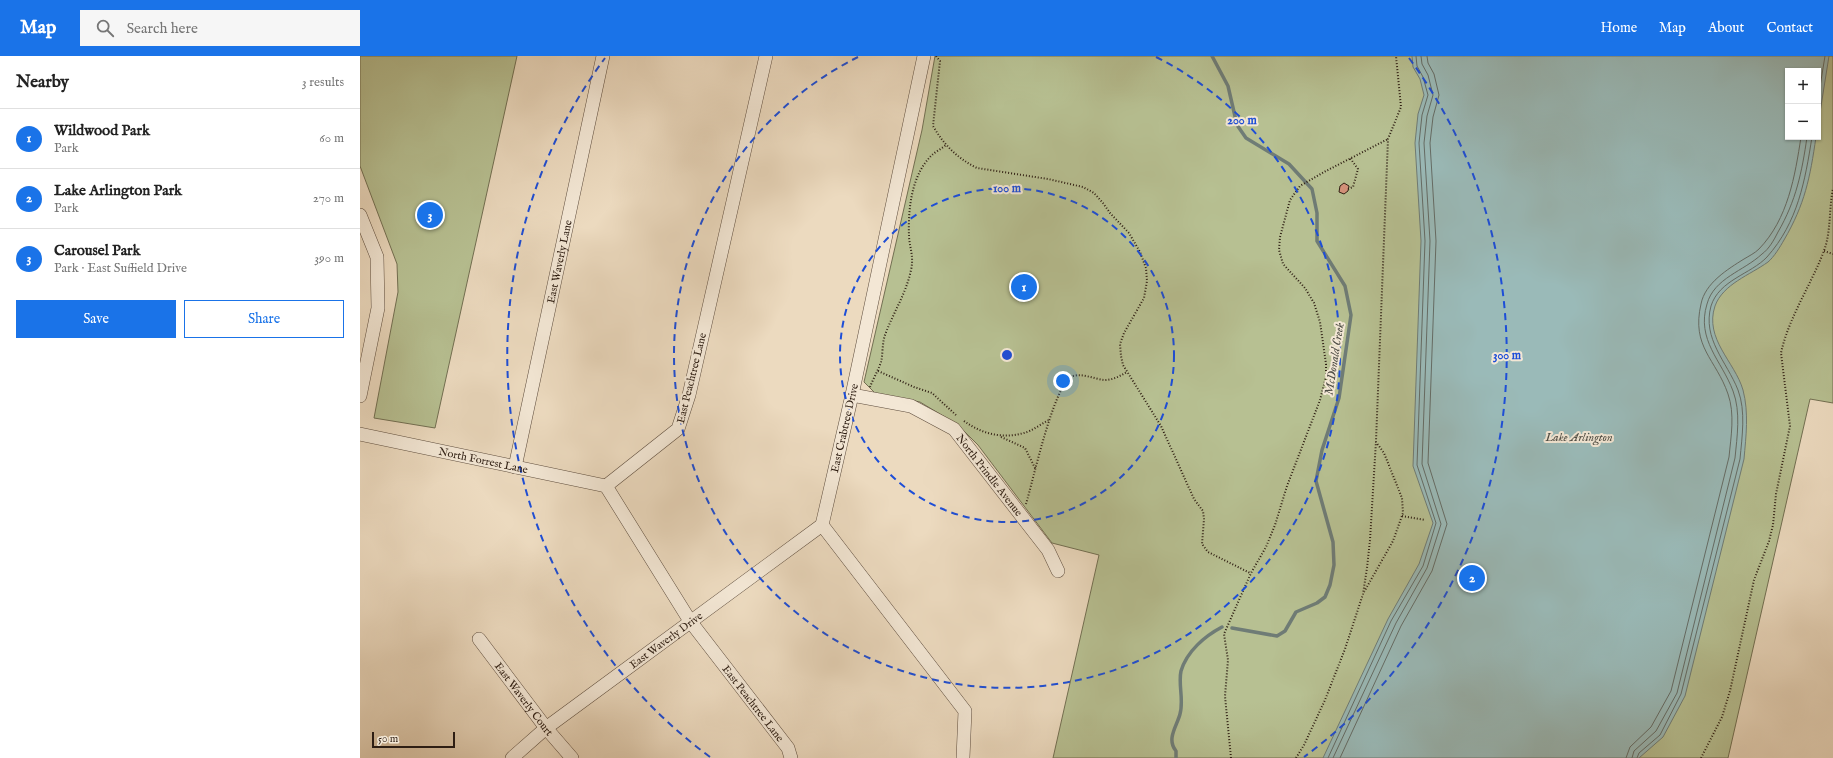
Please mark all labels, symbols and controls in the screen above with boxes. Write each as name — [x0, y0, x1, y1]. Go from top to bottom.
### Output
search box — [80, 10, 360, 46]
text: Map — [20, 16, 56, 40]
icon: search — [94, 17, 116, 39]
text: Search here — [126, 19, 198, 38]
text: Home — [1601, 19, 1637, 37]
text: Map — [1659, 19, 1686, 37]
text: About — [1708, 19, 1744, 37]
text: Contact — [1766, 19, 1813, 37]
map controls — [1785, 68, 1821, 140]
button: + — [1785, 68, 1821, 104]
text: Nearby — [16, 72, 69, 93]
text: 3 results — [302, 74, 344, 91]
button: − — [1785, 104, 1821, 140]
text: 200 m — [1227, 113, 1257, 128]
text: Wildwood Park — [54, 121, 150, 140]
text: 1 — [27, 130, 31, 147]
text: 60 m — [319, 130, 344, 147]
text: Park — [54, 140, 79, 157]
text: Lake Arlington Park — [54, 181, 182, 200]
text: 100 m — [993, 181, 1022, 196]
text: 2 — [26, 190, 32, 207]
text: 270 m — [313, 190, 344, 207]
text: Park — [54, 200, 79, 217]
pin: 3 — [417, 200, 443, 230]
street label: East Waverly Lane — [544, 219, 576, 305]
text: Carousel Park — [54, 241, 141, 260]
text: 3 — [27, 250, 31, 267]
text: 390 m — [314, 250, 344, 267]
text: Park · East Suffield Drive — [54, 260, 187, 277]
pin: 1 — [1011, 272, 1037, 302]
button: Save — [16, 300, 176, 338]
button: Share — [184, 300, 344, 338]
water label: McDonald Creek — [1321, 322, 1348, 396]
street label: East Peachtree Lane — [674, 332, 710, 425]
centre of rings — [1000, 348, 1014, 362]
text: 300 m — [1493, 348, 1522, 363]
your location — [1053, 371, 1073, 391]
street label: East Crabtree Drive — [828, 382, 862, 474]
water label: Lake Arlington — [1544, 430, 1613, 446]
street label: North Prindle Avenue — [953, 432, 1025, 520]
street label: North Forrest Lane — [437, 445, 529, 477]
pin: 2 — [1459, 563, 1485, 593]
street label: East Waverly Drive — [627, 609, 706, 672]
street label: East Waverly Court — [491, 660, 556, 739]
street label: East Peachtree Lane — [719, 663, 787, 745]
scale bar — [372, 730, 455, 749]
text: 50 m — [378, 732, 398, 746]

